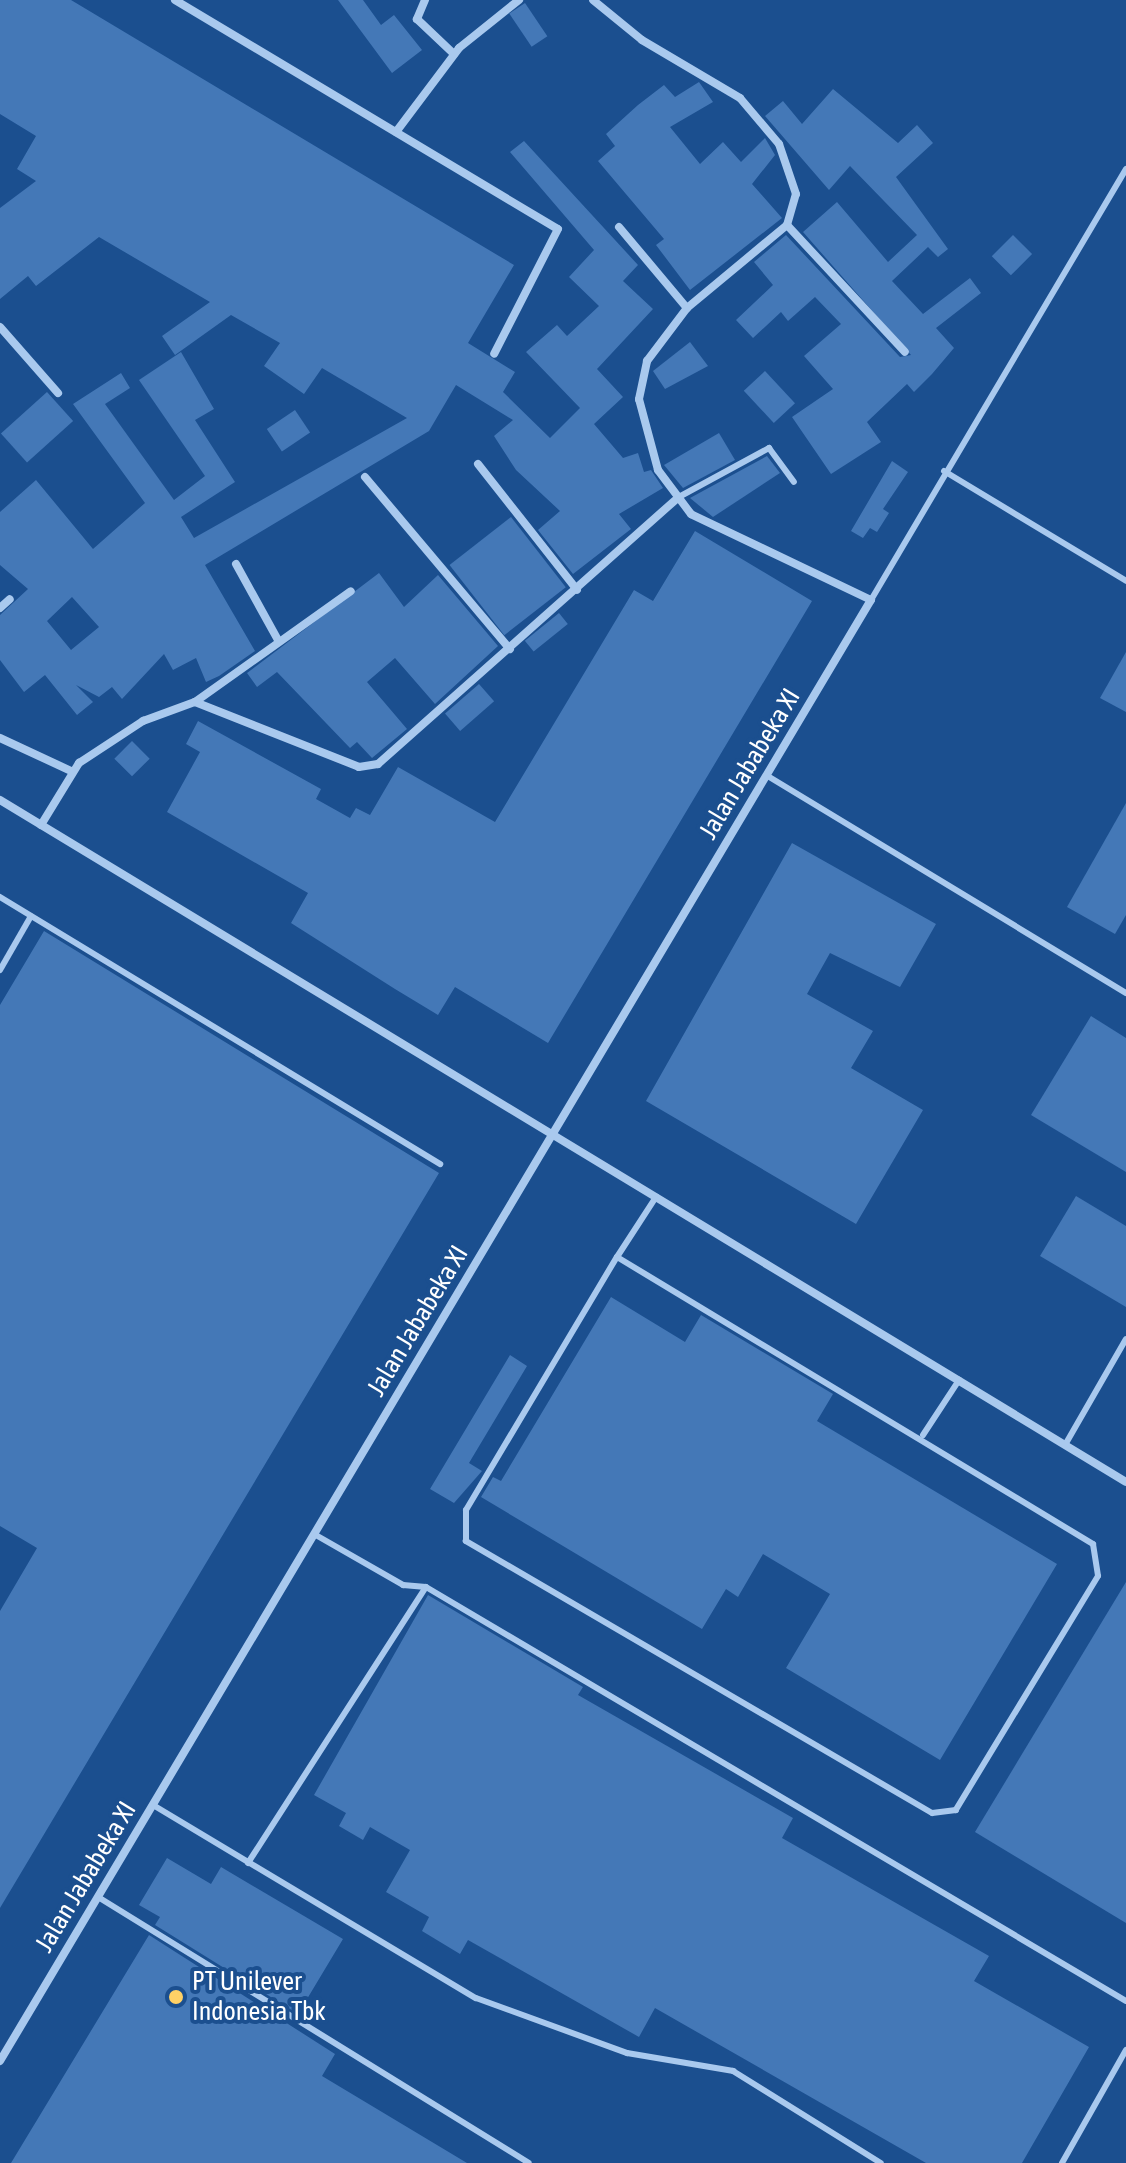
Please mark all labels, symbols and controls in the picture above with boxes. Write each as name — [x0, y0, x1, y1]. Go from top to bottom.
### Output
street label: Jalan Jababeka XI — [693, 683, 807, 845]
street label: Jalan Jababeka XI — [361, 1240, 475, 1402]
street label: Jalan Jababeka XI — [29, 1796, 143, 1958]
place label: PT Unilever Indonesia Tbk — [192, 1966, 326, 2028]
marker: PT Unilever Indonesia Tbk — [167, 1988, 185, 2006]

